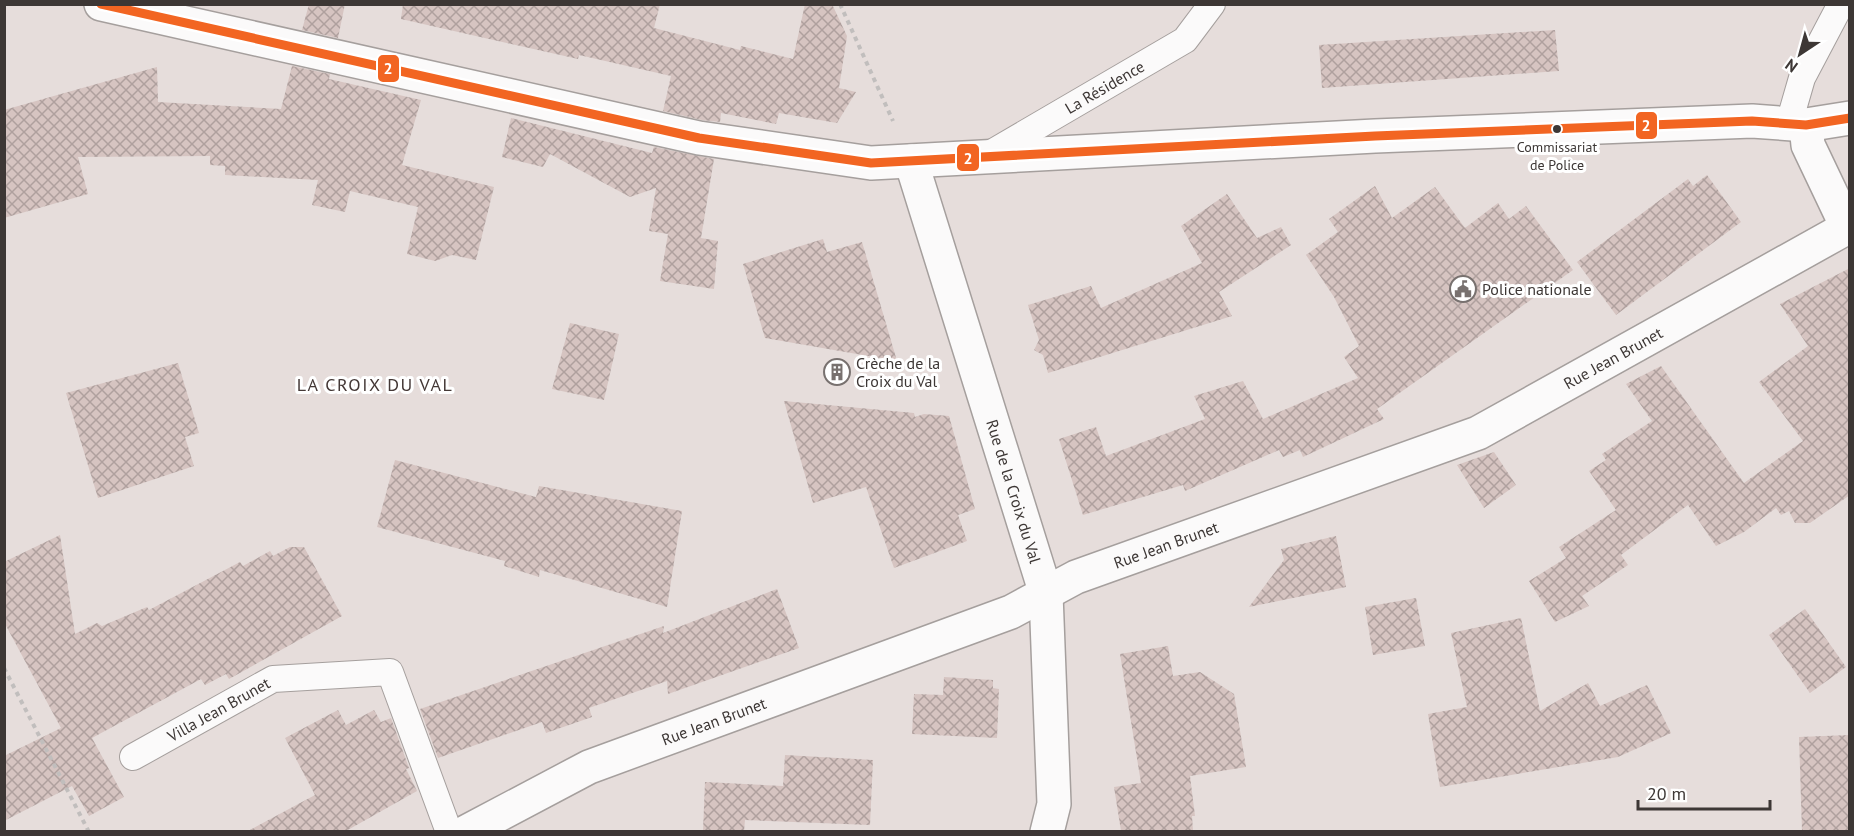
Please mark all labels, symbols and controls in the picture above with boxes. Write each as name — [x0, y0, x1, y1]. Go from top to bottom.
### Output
north arrow — [1770, 24, 1830, 84]
line badge: 2 — [377, 54, 400, 83]
text: N — [1781, 55, 1801, 77]
street label: La Résidence — [1061, 56, 1148, 118]
text: 2 — [383, 58, 393, 78]
line badge: 2 — [1635, 111, 1658, 140]
text: 2 — [1641, 115, 1651, 135]
marker: Commissariat de Police — [1551, 123, 1563, 135]
place label: Commissariat de Police — [1517, 138, 1597, 174]
line badge: 2 — [956, 143, 980, 172]
text: 2 — [963, 148, 973, 168]
public building icon: Police nationale — [1448, 274, 1478, 304]
place label: Police nationale — [1482, 279, 1592, 299]
street label: Rue Jean Brunet — [1560, 322, 1666, 393]
place label: Crèche de la Croix du Val — [856, 353, 940, 391]
building icon: Crèche de la Croix du Val — [822, 357, 852, 387]
district label: LA CROIX DU VAL — [297, 373, 453, 396]
street label: Rue de la Croix du Val — [982, 417, 1046, 566]
street label: Rue Jean Brunet — [1111, 517, 1222, 573]
street label: Villa Jean Brunet — [163, 672, 274, 746]
street label: Rue Jean Brunet — [659, 693, 769, 750]
scale bar — [1638, 773, 1770, 811]
text: 20 m — [1647, 782, 1686, 805]

